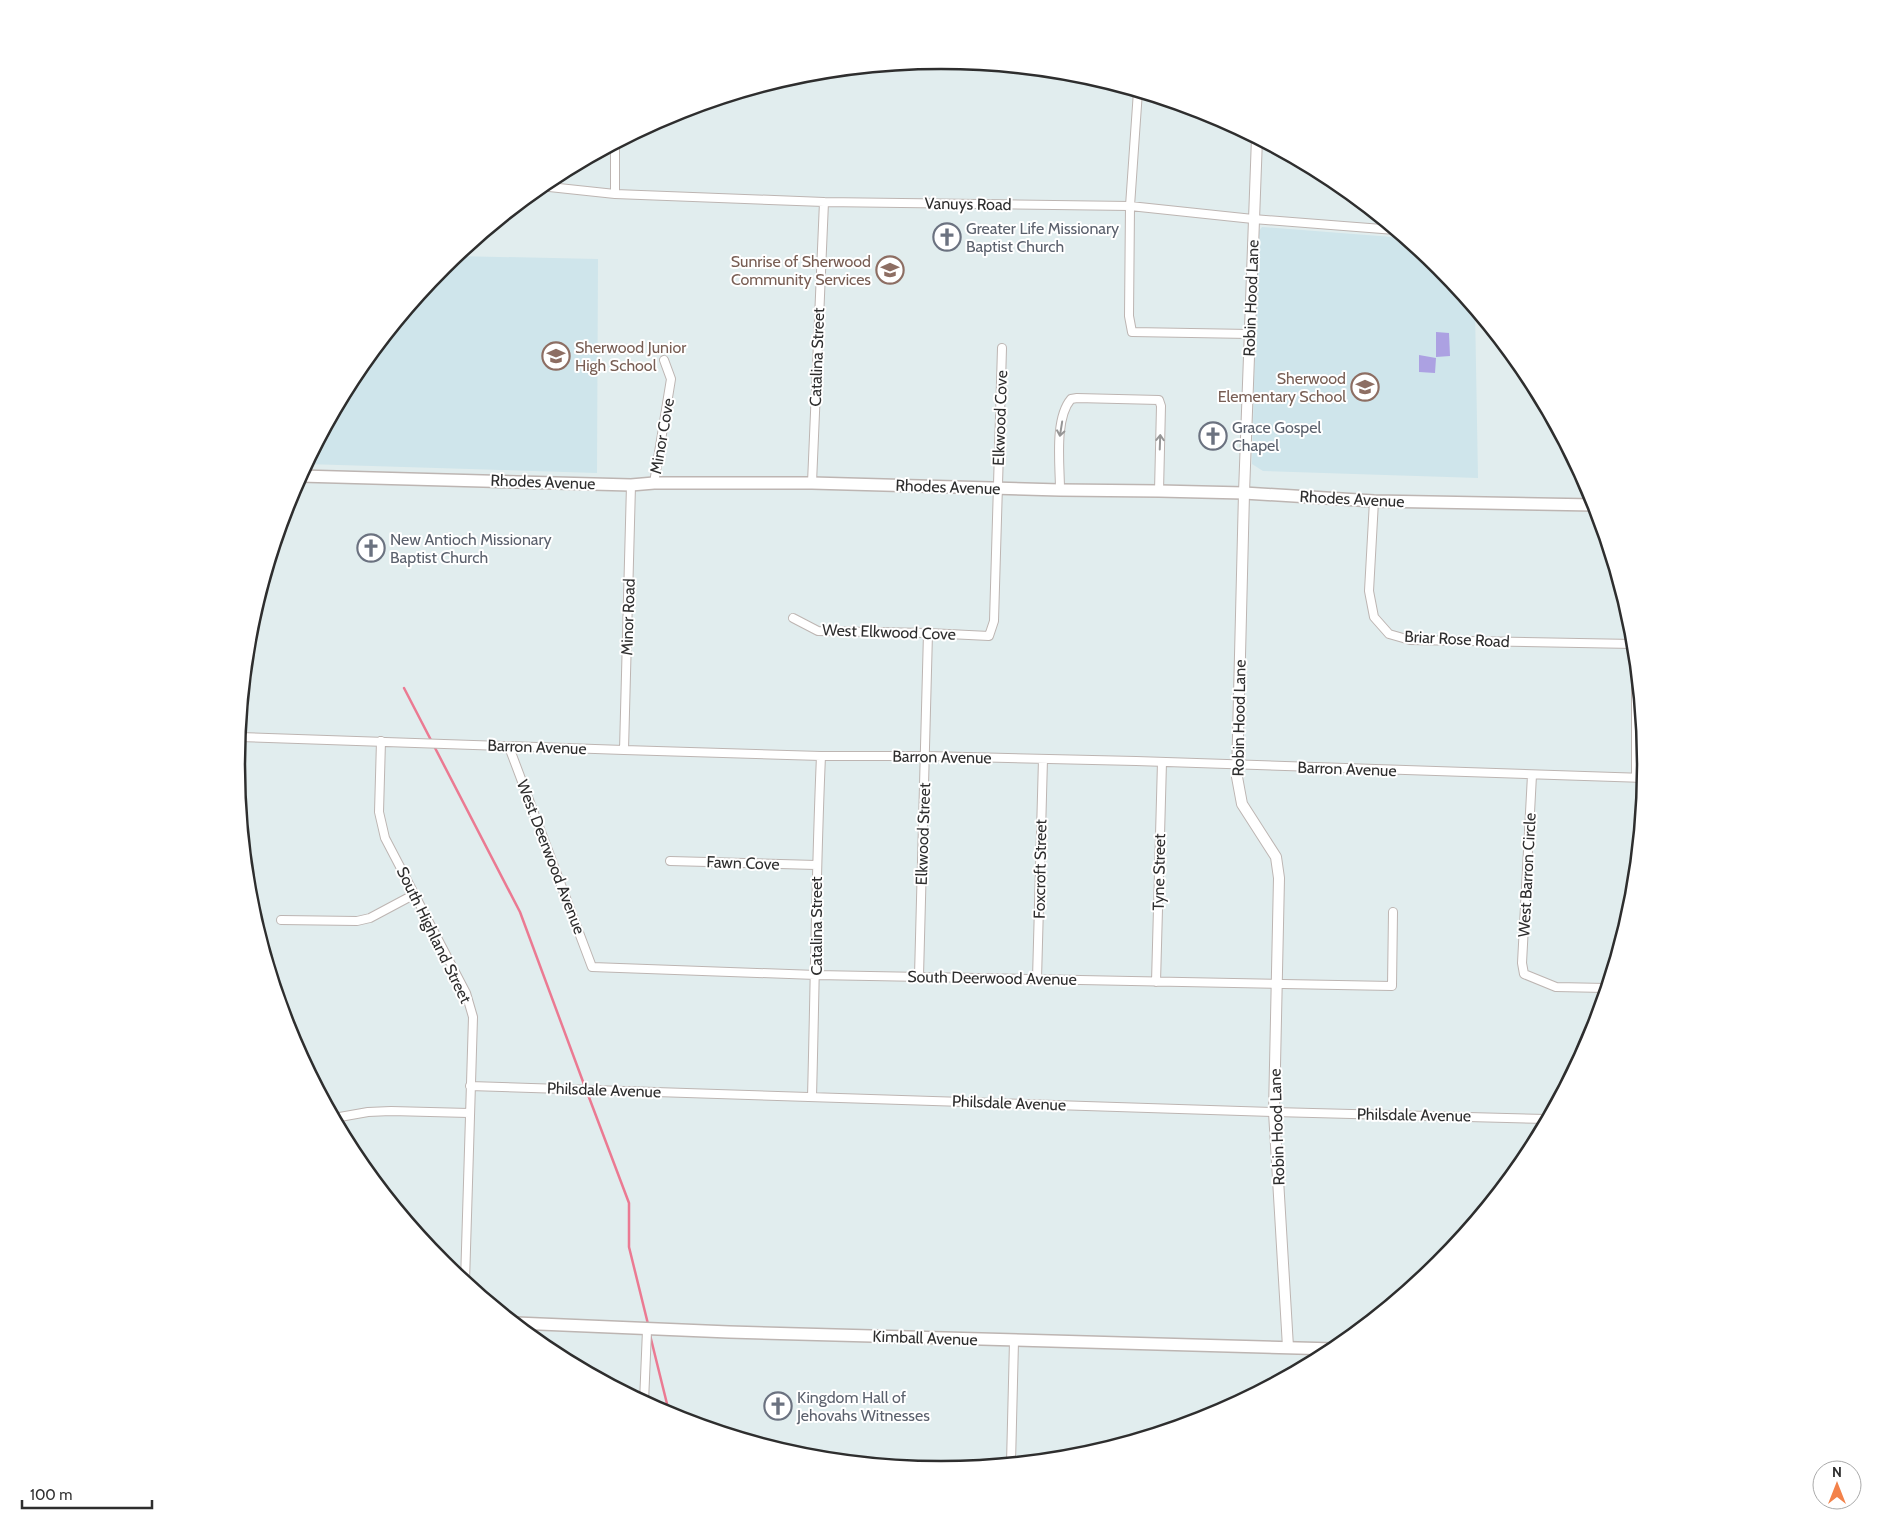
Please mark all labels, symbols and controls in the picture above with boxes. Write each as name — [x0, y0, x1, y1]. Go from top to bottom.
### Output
street label: Vanuys Road — [924, 194, 1012, 214]
place label: Greater Life Missionary Baptist Church — [966, 219, 1119, 256]
church icon: Greater Life Missionary Baptist Church — [932, 222, 962, 252]
street label: Robin Hood Lane — [1239, 239, 1263, 357]
place label: Sunrise of Sherwood Community Services — [731, 252, 871, 289]
school or university icon: Sunrise of Sherwood Community Services — [875, 255, 905, 285]
street label: Catalina Street — [806, 307, 828, 407]
place label: Sherwood Junior High School — [575, 338, 687, 375]
school or university icon: Sherwood Junior High School — [541, 341, 571, 371]
place label: Sherwood Elementary School — [1218, 369, 1346, 406]
street label: Elkwood Cove — [989, 370, 1011, 466]
school or university icon: Sherwood Elementary School — [1350, 372, 1380, 402]
street label: Minor Cove — [646, 397, 678, 475]
place label: Grace Gospel Chapel — [1232, 418, 1321, 455]
one-way arrow — [1056, 420, 1066, 436]
church icon: Grace Gospel Chapel — [1198, 421, 1228, 451]
one-way arrow — [1155, 434, 1165, 450]
street label: Rhodes Avenue — [490, 471, 596, 493]
street label: Rhodes Avenue — [895, 476, 1001, 498]
street label: Rhodes Avenue — [1299, 487, 1405, 511]
place label: New Antioch Missionary Baptist Church — [390, 530, 552, 567]
church icon: New Antioch Missionary Baptist Church — [356, 533, 386, 563]
street label: Minor Road — [617, 578, 639, 656]
street label: West Elkwood Cove — [822, 620, 956, 644]
street label: Briar Rose Road — [1404, 627, 1510, 651]
street label: Robin Hood Lane — [1228, 659, 1250, 777]
street label: Barron Avenue — [487, 736, 587, 758]
street label: Barron Avenue — [892, 747, 992, 767]
street label: Barron Avenue — [1297, 758, 1397, 780]
street label: West Deerwood Avenue — [513, 777, 589, 937]
street label: Elkwood Street — [912, 782, 934, 886]
street label: West Barron Circle — [1514, 812, 1540, 938]
street label: Foxcroft Street — [1030, 818, 1050, 919]
street label: Tyne Street — [1149, 833, 1169, 911]
street label: Fawn Cove — [706, 852, 780, 874]
street label: South Highland Street — [393, 864, 476, 1007]
street label: Catalina Street — [807, 876, 826, 975]
street label: South Deerwood Avenue — [907, 967, 1077, 989]
street label: Robin Hood Lane — [1265, 1068, 1289, 1186]
street label: Philsdale Avenue — [547, 1079, 661, 1101]
street label: Philsdale Avenue — [952, 1092, 1066, 1114]
street label: Philsdale Avenue — [1357, 1105, 1471, 1125]
street label: Kimball Avenue — [872, 1327, 978, 1349]
place label: Kingdom Hall of Jehovahs Witnesses — [796, 1388, 930, 1425]
church icon: Kingdom Hall of Jehovahs Witnesses — [763, 1391, 793, 1421]
north arrow — [1812, 1460, 1862, 1510]
text: N — [1832, 1463, 1842, 1481]
scale bar — [22, 1478, 152, 1510]
text: 100 m — [30, 1486, 72, 1504]

